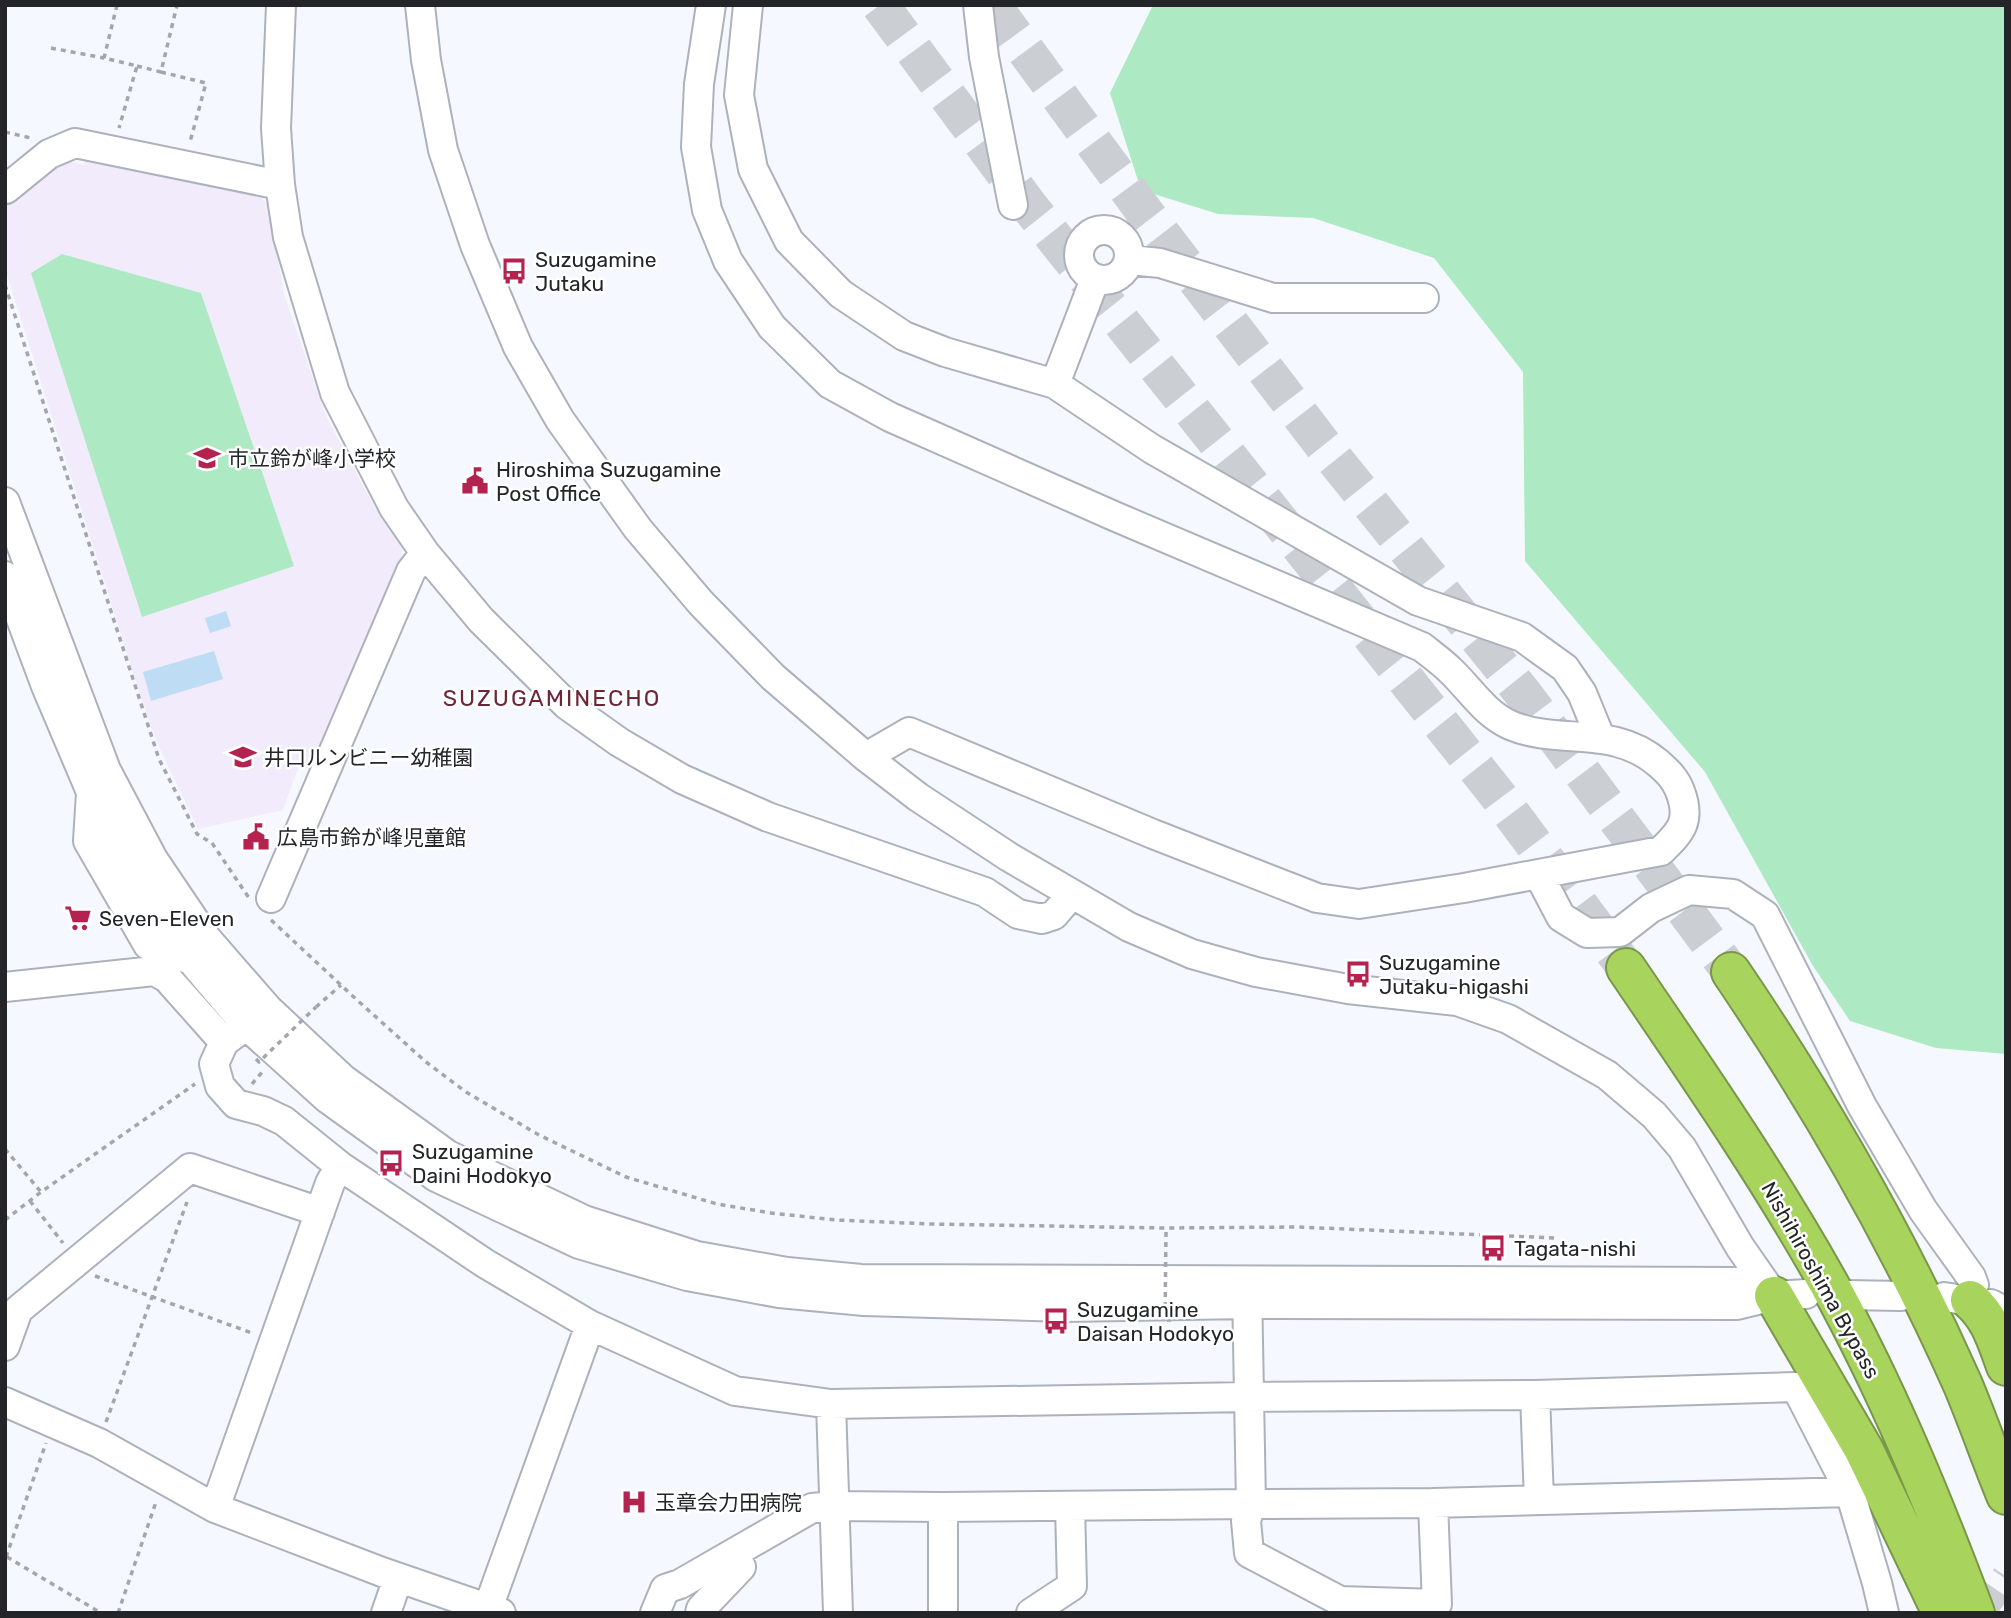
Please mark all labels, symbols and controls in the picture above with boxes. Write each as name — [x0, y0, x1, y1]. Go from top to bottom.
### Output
place label: Suzugamine Jutaku — [535, 247, 656, 296]
bus stop icon: Suzugamine Jutaku — [499, 256, 529, 286]
school or university icon: 市立鈴が峰小学校 — [192, 443, 222, 473]
place label: 市立鈴が峰小学校 — [228, 446, 396, 471]
place label: Hiroshima Suzugamine Post Office — [496, 457, 721, 506]
public building icon: Hiroshima Suzugamine Post Office — [460, 466, 490, 496]
district label: SUZUGAMINECHO — [443, 684, 661, 712]
school or university icon: 井口ルンビニー幼稚園 — [228, 742, 258, 772]
place label: 井口ルンビニー幼稚園 — [264, 745, 474, 770]
public building icon: 広島市鈴が峰児童館 — [241, 822, 271, 852]
place label: 広島市鈴が峰児童館 — [277, 825, 466, 850]
supermarket icon: Seven-Eleven — [63, 903, 93, 933]
place label: Seven-Eleven — [99, 906, 234, 931]
place label: Suzugamine Jutaku-higashi — [1379, 950, 1529, 999]
bus stop icon: Suzugamine Jutaku-higashi — [1343, 959, 1373, 989]
place label: Suzugamine Daini Hodokyo — [412, 1139, 552, 1188]
bus stop icon: Suzugamine Daini Hodokyo — [376, 1148, 406, 1178]
street label: Nishihiroshima Bypass — [1756, 1177, 1886, 1383]
bus stop icon: Tagata-nishi — [1478, 1233, 1508, 1263]
place label: Tagata-nishi — [1514, 1236, 1636, 1261]
place label: Suzugamine Daisan Hodokyo — [1077, 1297, 1234, 1346]
bus stop icon: Suzugamine Daisan Hodokyo — [1041, 1306, 1071, 1336]
hospital icon: 玉章会力田病院 — [619, 1487, 649, 1517]
place label: 玉章会力田病院 — [655, 1490, 802, 1515]

